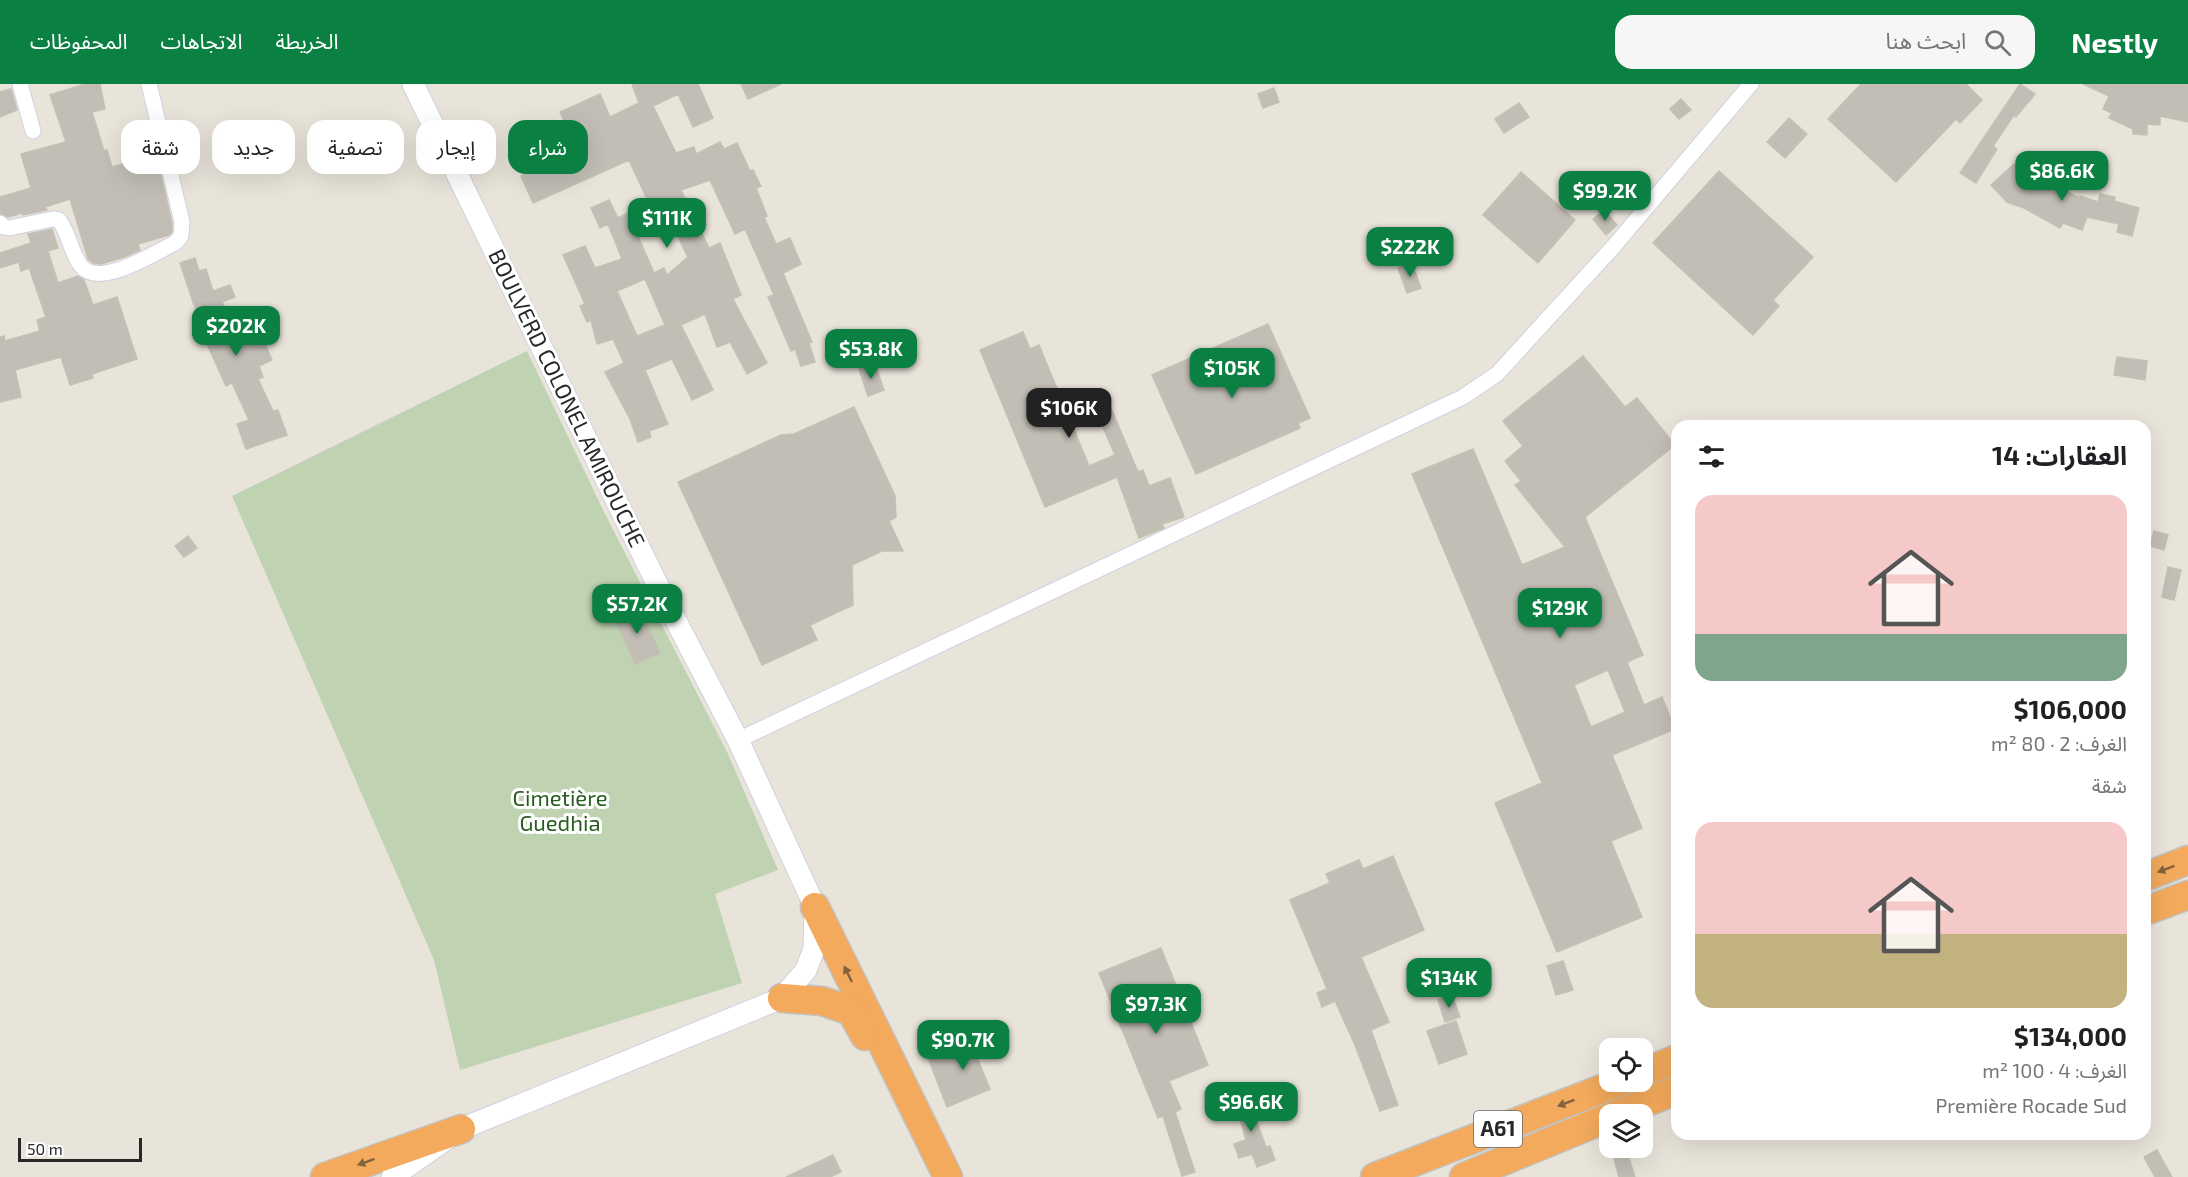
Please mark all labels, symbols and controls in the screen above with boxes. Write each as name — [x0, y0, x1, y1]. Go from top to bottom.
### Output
search box — [1615, 15, 2035, 69]
text: Nestly — [2071, 25, 2158, 59]
icon: search — [1981, 26, 2014, 59]
text: ابحث هنا — [1886, 27, 1966, 53]
text: المحفوظات — [30, 28, 127, 53]
text: الاتجاهات — [160, 28, 242, 53]
text: الخريطة — [275, 28, 338, 53]
chip: شقة — [121, 120, 200, 174]
chip: جديد — [212, 120, 295, 174]
chip: تصفية — [307, 120, 404, 174]
chip: إيجار — [416, 120, 496, 174]
chip: شراء — [508, 120, 588, 174]
pin: $86.6K — [2013, 151, 2111, 202]
text: $86.6K — [2029, 158, 2095, 182]
pin: $99.2K — [1556, 171, 1654, 222]
text: $99.2K — [1573, 178, 1637, 202]
pin: $111K — [625, 198, 709, 249]
text: $111K — [642, 205, 692, 229]
pin: $222K — [1368, 227, 1452, 278]
text: $222K — [1380, 234, 1440, 258]
street label: BOULVERD COLONEL AMIROUCHE — [484, 244, 652, 551]
pin: $202K — [194, 306, 278, 357]
text: $202K — [206, 313, 266, 337]
pin: $53.8K — [822, 329, 920, 380]
text: $53.8K — [839, 336, 903, 360]
pin: $105K — [1190, 348, 1274, 399]
text: $105K — [1204, 355, 1260, 379]
pin: $106K — [1027, 388, 1111, 439]
text: $106K — [1040, 395, 1098, 419]
text: العقارات: 14 — [1992, 439, 2127, 470]
icon: filters — [1695, 440, 1728, 473]
icon: home — [1857, 534, 1965, 642]
pin: $57.2K — [588, 584, 686, 635]
pin: $129K — [1518, 588, 1602, 639]
text: $57.2K — [606, 591, 668, 615]
text: $129K — [1532, 595, 1588, 619]
text: $106,000 — [2013, 693, 2127, 724]
text: الغرف: 2 · 80 m² — [1991, 731, 2127, 755]
text: شقة — [2092, 773, 2127, 797]
park label: Cimetière Guedhia — [512, 784, 608, 835]
icon: home — [1857, 861, 1965, 969]
one-way arrow — [2157, 864, 2175, 874]
pin: $134K — [1407, 958, 1491, 1009]
text: $134K — [1421, 965, 1478, 989]
one-way arrow — [843, 966, 852, 983]
pin: $97.3K — [1107, 984, 1205, 1035]
text: $97.3K — [1125, 991, 1187, 1015]
pin: $90.7K — [914, 1020, 1012, 1071]
text: $134,000 — [2014, 1020, 2127, 1051]
text: $90.7K — [931, 1027, 995, 1051]
map controls — [1599, 1038, 1653, 1158]
button: locate — [1599, 1038, 1653, 1092]
text: الغرف: 4 · 100 m² — [1982, 1058, 2127, 1082]
pin: $96.6K — [1202, 1082, 1300, 1133]
text: $96.6K — [1219, 1089, 1283, 1113]
text: Première Rocade Sud — [1935, 1093, 2127, 1117]
one-way arrow — [1557, 1099, 1575, 1108]
button: layers — [1599, 1104, 1653, 1158]
road number: A61 — [1474, 1111, 1522, 1147]
scale bar — [18, 1135, 142, 1162]
text: 50 m — [27, 1139, 63, 1158]
one-way arrow — [357, 1158, 375, 1168]

